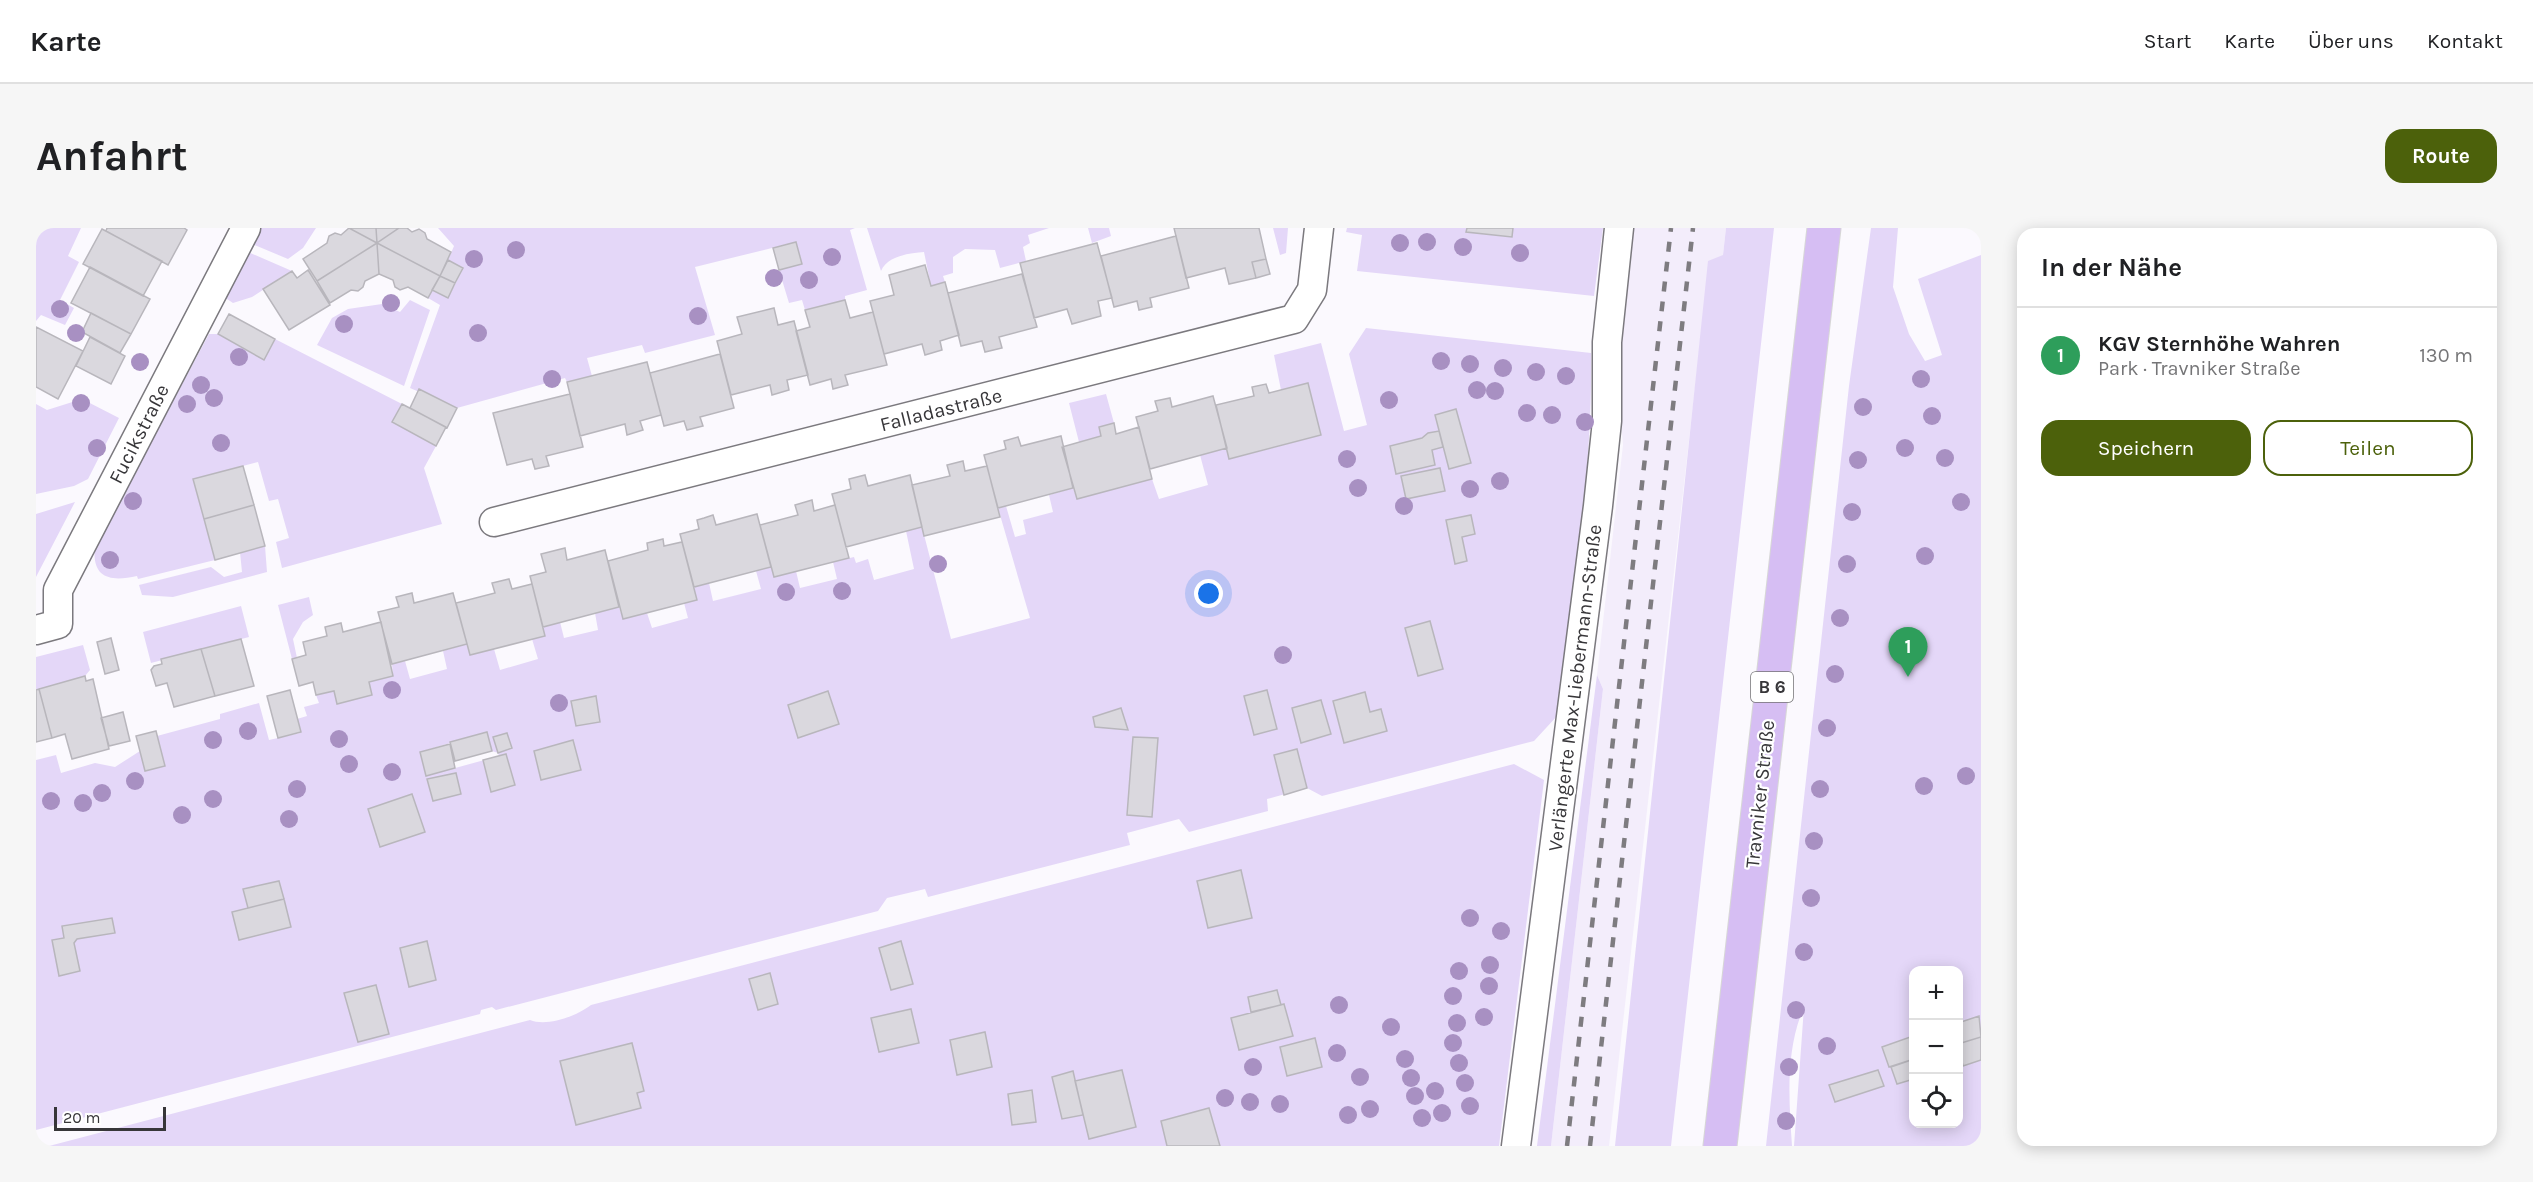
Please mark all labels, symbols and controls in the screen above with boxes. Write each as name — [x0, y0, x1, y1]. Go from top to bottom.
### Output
text: Karte — [30, 25, 102, 58]
text: Start — [2144, 29, 2191, 53]
text: Karte — [2224, 29, 2275, 53]
text: Über uns — [2308, 29, 2394, 53]
text: Kontakt — [2427, 29, 2503, 53]
button: Route — [2385, 129, 2497, 183]
text: Anfahrt — [36, 131, 188, 181]
text: In der Nähe — [2041, 252, 2182, 283]
text: KGV Sternhöhe Wahren — [2098, 331, 2340, 357]
text: 1 — [2057, 344, 2064, 367]
text: 130 m — [2419, 344, 2473, 367]
text: Park · Travniker Straße — [2098, 357, 2300, 380]
street label: Fucikstraße — [104, 380, 174, 488]
street label: Falladastraße — [878, 384, 1004, 436]
button: Speichern — [2041, 420, 2251, 476]
button: Teilen — [2263, 420, 2473, 476]
street label: Verlängerte Max-Liebermann-Straße — [1544, 523, 1606, 853]
your location — [1194, 579, 1223, 608]
pin: 1 — [1888, 628, 1928, 677]
road number: B 6 — [1751, 672, 1793, 702]
street label: Travniker Straße — [1741, 719, 1779, 869]
map controls — [1909, 966, 1963, 1128]
button: + — [1909, 966, 1963, 1020]
button: − — [1909, 1020, 1963, 1074]
button: locate — [1909, 1074, 1963, 1128]
scale bar — [54, 1104, 166, 1132]
text: 20 m — [63, 1108, 101, 1127]

